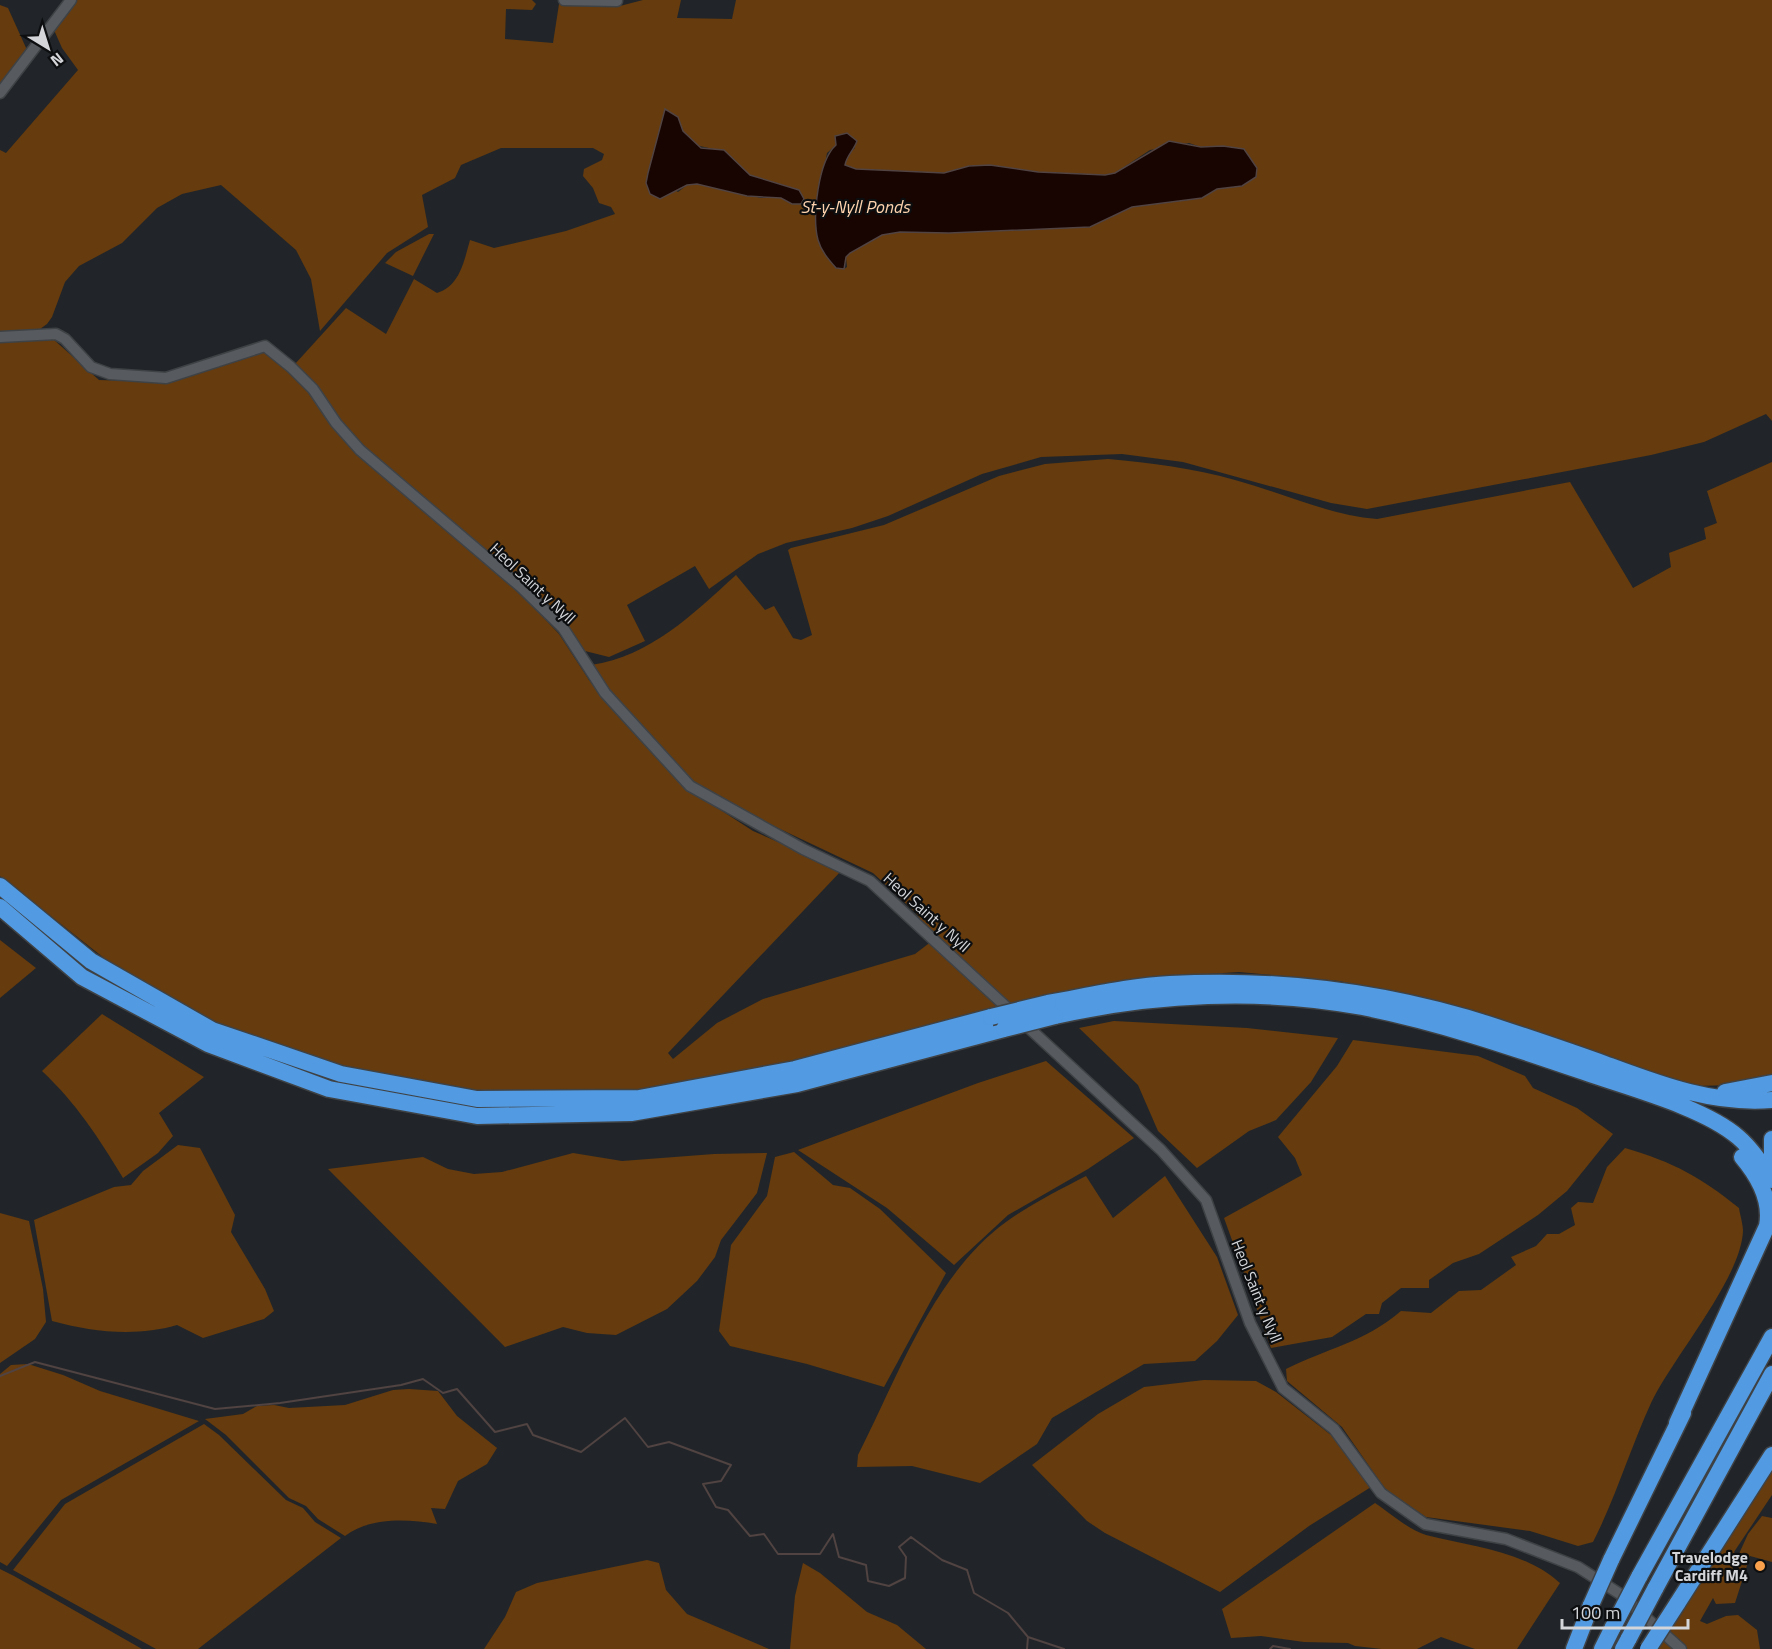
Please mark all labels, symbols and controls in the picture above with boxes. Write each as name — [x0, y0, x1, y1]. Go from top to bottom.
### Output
north arrow — [18, 18, 78, 78]
text: N — [45, 47, 69, 73]
water label: St-y-Nyll Ponds — [800, 193, 911, 220]
street label: Heol Saint y Nyll — [485, 537, 581, 629]
street label: Heol Saint y Nyll — [878, 866, 976, 958]
street label: Heol Saint y Nyll — [1225, 1236, 1289, 1346]
place label: Travelodge Cardiff M4 — [1672, 1545, 1748, 1587]
marker: Travelodge Cardiff M4 — [1753, 1559, 1767, 1573]
scale bar — [1562, 1592, 1688, 1630]
text: 100 m — [1571, 1599, 1620, 1626]

